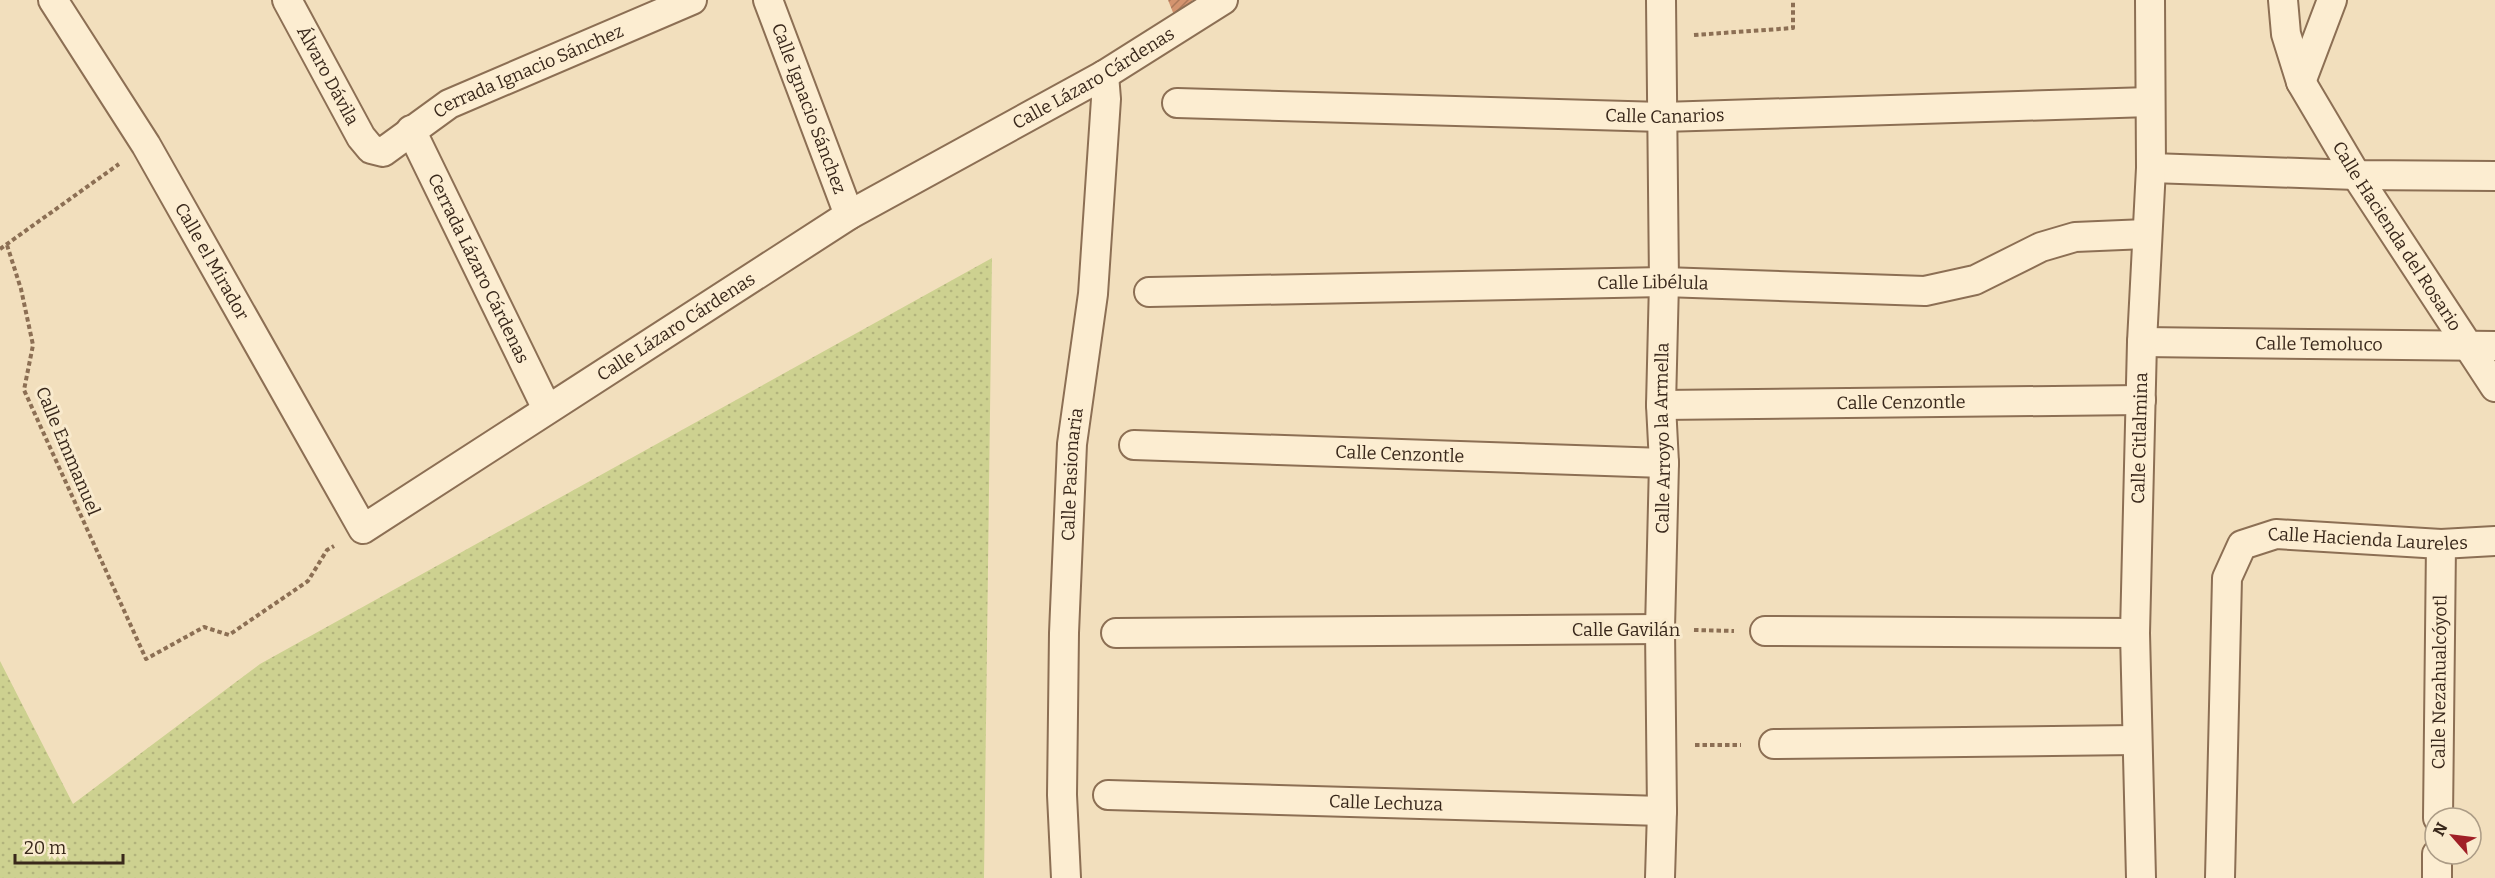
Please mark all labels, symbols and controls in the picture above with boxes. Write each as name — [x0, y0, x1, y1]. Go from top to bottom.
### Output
street label: Cerrada Ignacio Sánchez — [429, 20, 627, 123]
street label: Calle Ignacio Sánchez — [767, 20, 851, 197]
street label: Álvaro Dávila — [292, 22, 364, 129]
street label: Calle Lázaro Cárdenas — [1009, 23, 1178, 134]
street label: Calle Canarios — [1605, 104, 1725, 128]
street label: Calle Hacienda del Rosario — [2328, 137, 2466, 335]
street label: Cerrada Lázaro Cárdenas — [423, 170, 534, 367]
street label: Calle el Mirador — [170, 199, 254, 324]
street label: Calle Lázaro Cárdenas — [593, 268, 759, 386]
street label: Calle Libélula — [1597, 271, 1709, 295]
street label: Calle Temoluco — [2255, 332, 2383, 356]
street label: Calle Arroyo la Armella — [1650, 342, 1675, 534]
street label: Calle Citlalmina — [2127, 372, 2152, 504]
street label: Calle Emmanuel — [31, 383, 105, 519]
street label: Calle Cenzontle — [1836, 391, 1966, 414]
street label: Calle Pasionaria — [1057, 406, 1088, 541]
street label: Calle Cenzontle — [1335, 441, 1465, 467]
street label: Calle Hacienda Laureles — [2265, 523, 2468, 555]
street label: Calle Nezahualcóyotl — [2428, 595, 2451, 769]
street label: Calle Gavilán — [1572, 619, 1681, 641]
street label: Calle Lechuza — [1329, 790, 1443, 816]
north arrow — [2423, 806, 2483, 866]
text: N — [2429, 819, 2451, 839]
scale bar — [15, 827, 123, 865]
text: 20 m — [24, 837, 66, 859]

